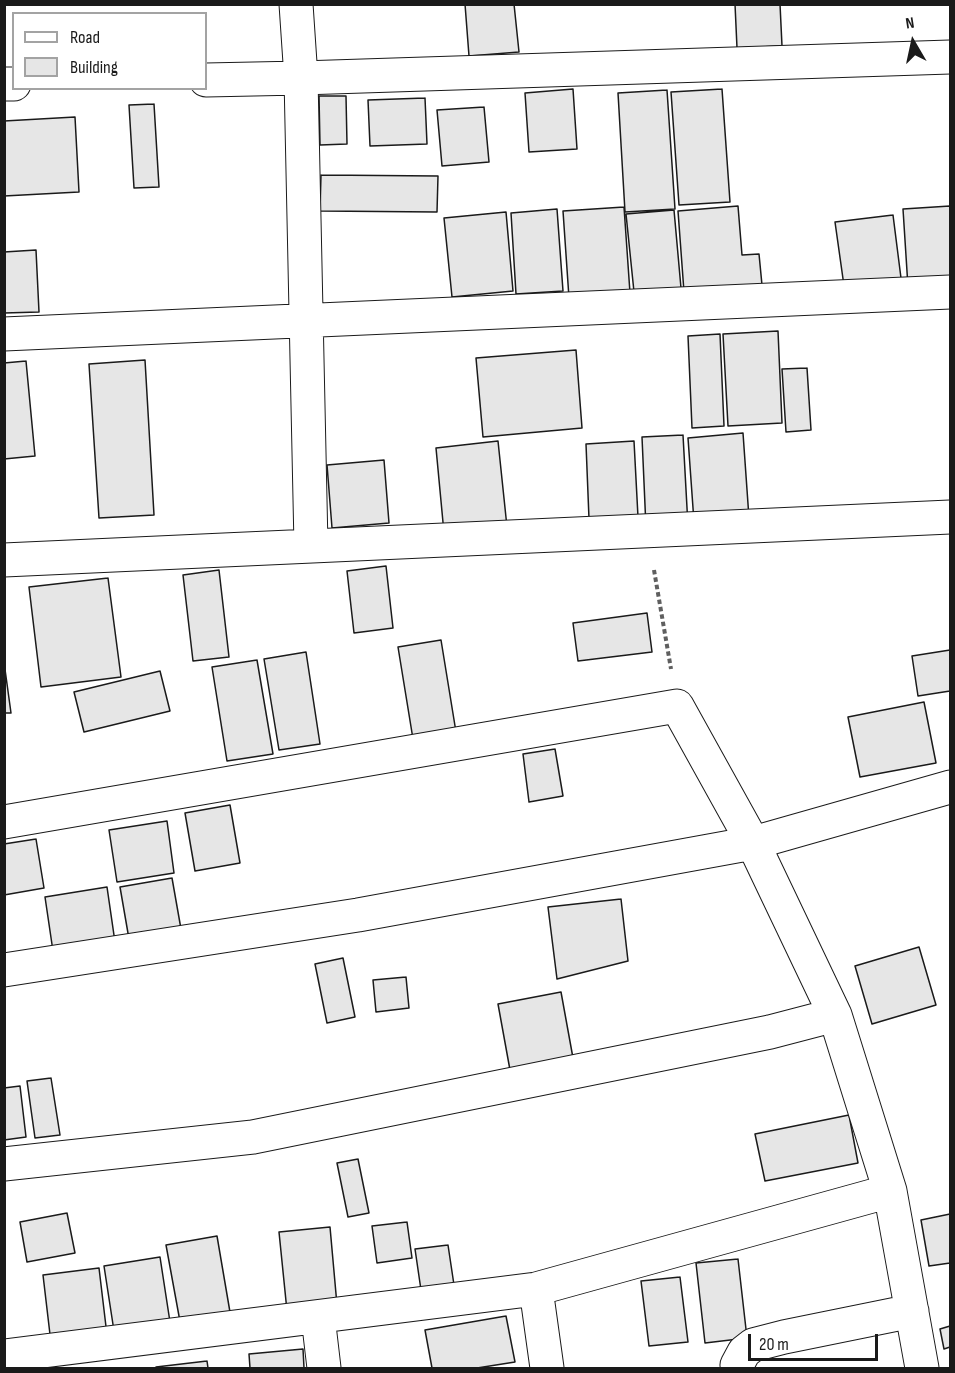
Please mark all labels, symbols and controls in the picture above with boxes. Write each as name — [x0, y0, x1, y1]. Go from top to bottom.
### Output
legend — [12, 12, 207, 90]
north arrow — [883, 12, 943, 72]
text: N — [904, 14, 916, 34]
text: Road — [70, 27, 100, 48]
text: Building — [70, 57, 118, 78]
scale bar — [751, 1322, 882, 1360]
text: 20 m — [759, 1334, 789, 1355]

